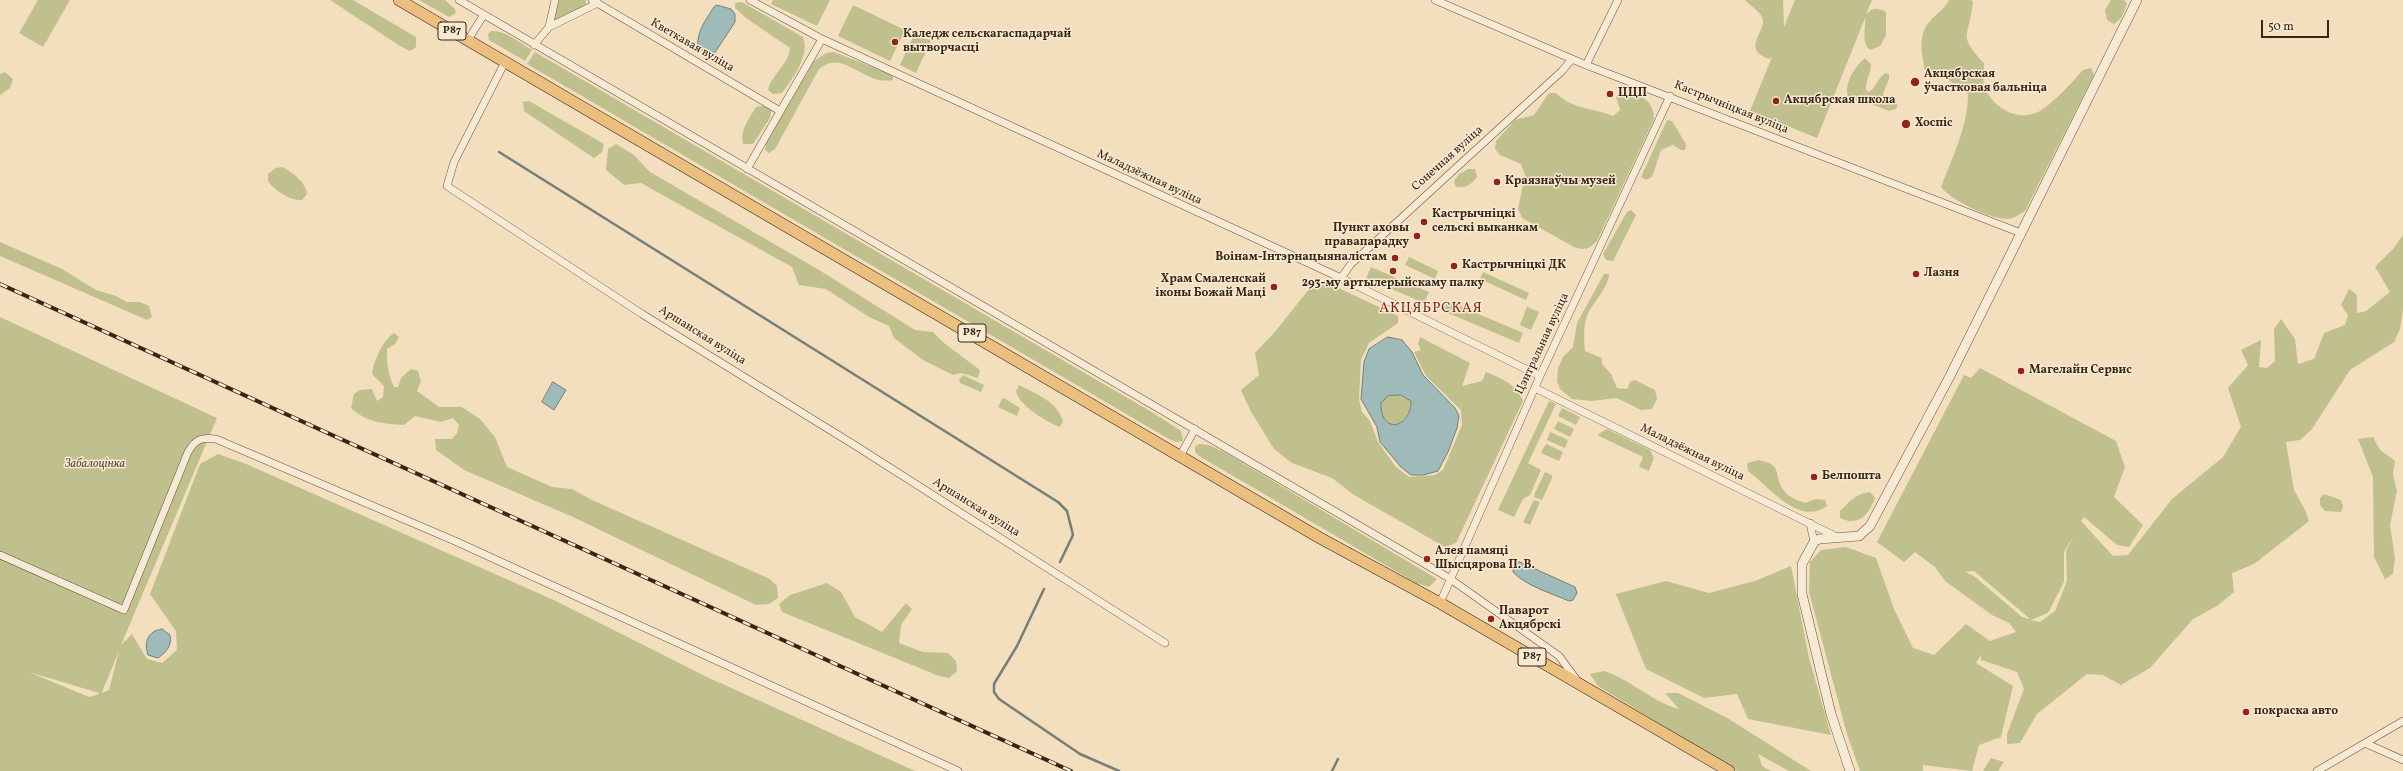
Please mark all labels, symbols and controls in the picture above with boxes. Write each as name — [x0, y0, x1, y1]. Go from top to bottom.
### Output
scale bar — [2263, 12, 2331, 38]
street label: Кветкавая вуліца — [648, 16, 736, 76]
text: 50 m — [2268, 19, 2294, 35]
road number: Р87 — [438, 22, 466, 40]
place label: Каледж сельскагаспадарчай вытворчасці — [903, 28, 1071, 56]
marker: Каледж сельскагаспадарчай вытворчасці — [890, 37, 900, 47]
place label: Акцябрская ўчастковая бальніца — [1924, 68, 2047, 96]
marker: Акцябрская ўчастковая бальніца — [1909, 76, 1921, 88]
street label: Кастрычніцкая вуліца — [1672, 78, 1790, 138]
place label: ЦЦП — [1618, 87, 1647, 101]
marker: ЦЦП — [1605, 89, 1615, 99]
place label: Акцябрская школа — [1784, 94, 1896, 108]
marker: Акцябрская школа — [1771, 96, 1781, 106]
place label: Хоспіс — [1915, 117, 1953, 131]
marker: Хоспіс — [1900, 118, 1912, 130]
street label: Сонечная вуліца — [1409, 123, 1487, 195]
street label: Маладзёжная вуліца — [1094, 147, 1204, 209]
place label: Краязнаўчы музей — [1505, 175, 1616, 189]
marker: Краязнаўчы музей — [1492, 177, 1502, 187]
place label: Кастрычніцкі сельскі выканкам — [1432, 208, 1538, 236]
marker: Кастрычніцкі сельскі выканкам — [1419, 217, 1429, 227]
place label: Пункт аховы правапарадку — [1324, 222, 1409, 250]
marker: Пункт аховы правапарадку — [1412, 231, 1422, 241]
place label: Воінам-Інтэрнацыяналістам — [1215, 251, 1387, 265]
marker: Воінам-Інтэрнацыяналістам — [1390, 253, 1400, 263]
place label: Кастрычніцкі ДК — [1462, 259, 1566, 273]
marker: Кастрычніцкі ДК — [1449, 261, 1459, 271]
marker: 293-му артылерыйскаму палку — [1388, 266, 1398, 276]
place label: Лазня — [1924, 267, 1959, 281]
marker: Лазня — [1911, 269, 1921, 279]
place label: Храм Смаленскай іконы Божай Маці — [1155, 273, 1266, 301]
place label: 293-му артылерыйскаму палку — [1302, 277, 1484, 291]
marker: Храм Смаленскай іконы Божай Маці — [1269, 282, 1279, 292]
street label: Цэнтральная вуліца — [1513, 291, 1573, 397]
district label: АКЦЯБРСКАЯ — [1379, 301, 1483, 317]
street label: Аршанская вуліца — [656, 303, 748, 369]
road number: Р87 — [958, 324, 986, 342]
place label: Магелайн Сервис — [2029, 364, 2132, 378]
marker: Магелайн Сервис — [2016, 366, 2026, 376]
street label: Маладзёжная вуліца — [1638, 422, 1746, 484]
park label: Забалоцінка — [65, 458, 125, 472]
place label: Белпошта — [1822, 470, 1881, 484]
marker: Белпошта — [1809, 472, 1819, 482]
street label: Аршанская вуліца — [930, 475, 1022, 541]
place label: Алея памяці Шысцярова П. В. — [1435, 545, 1535, 573]
marker: Алея памяці Шысцярова П. В. — [1422, 554, 1432, 564]
place label: Паварот Акцябрскі — [1499, 605, 1561, 633]
marker: Паварот Акцябрскі — [1486, 614, 1496, 624]
road number: Р87 — [1518, 648, 1546, 666]
place label: покраска авто — [2254, 705, 2338, 719]
marker: покраска авто — [2241, 707, 2251, 717]

